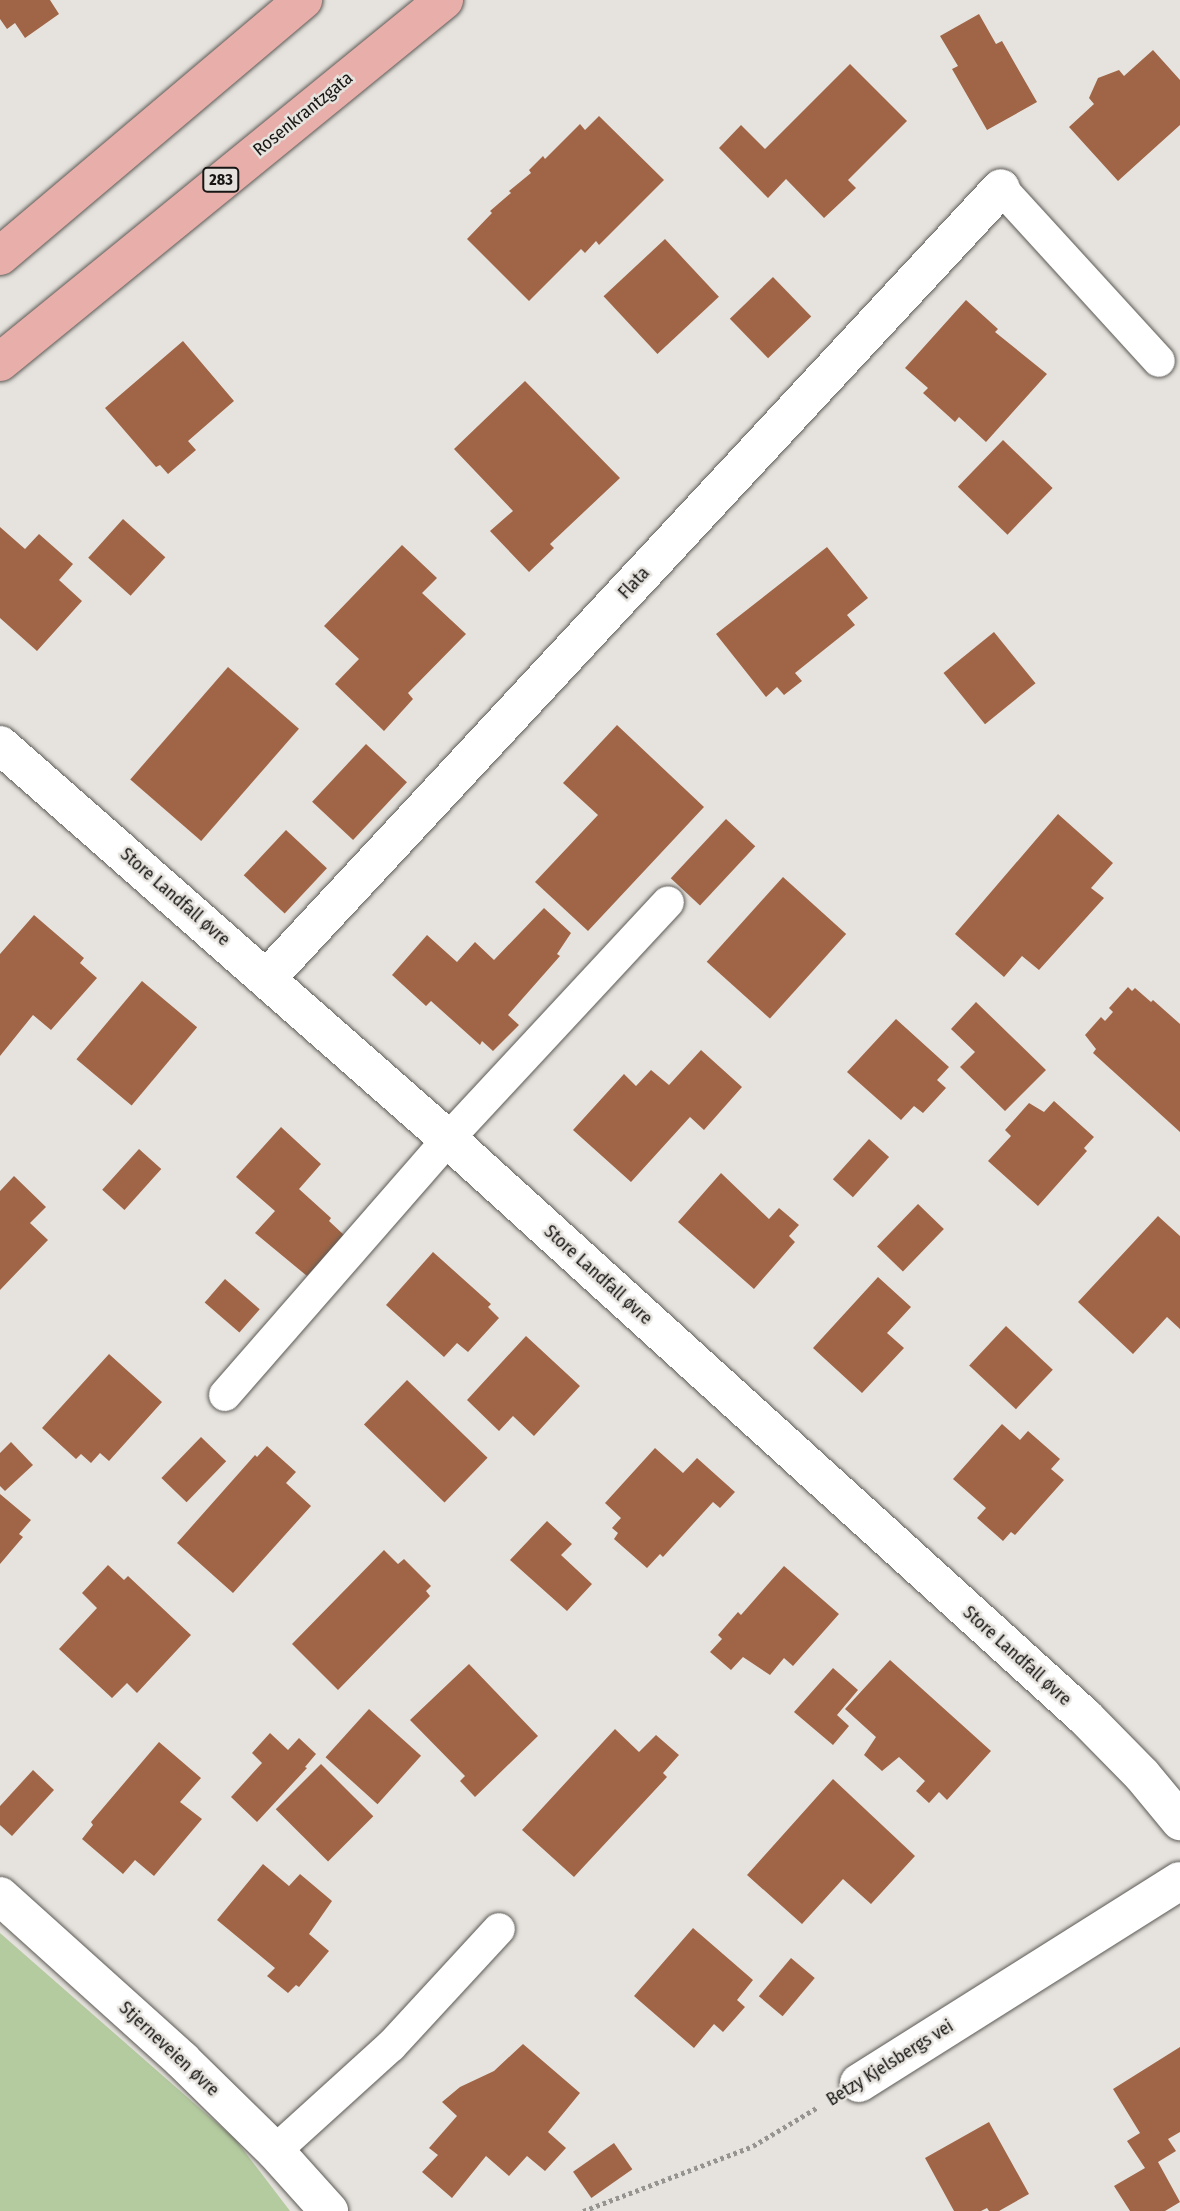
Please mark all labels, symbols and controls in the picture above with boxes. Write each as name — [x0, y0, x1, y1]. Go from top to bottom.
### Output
street label: Rosenkrantzgata — [249, 67, 357, 161]
road number: 283 — [202, 168, 240, 192]
street label: Flata — [614, 563, 654, 603]
street label: Store Landfall øvre — [116, 843, 234, 951]
street label: Store Landfall øvre — [539, 1221, 657, 1329]
street label: Store Landfall øvre — [958, 1602, 1076, 1710]
street label: Stjerneveien øvre — [115, 1997, 223, 2101]
street label: Betzy Kjelsbergs vei — [823, 2015, 957, 2111]

